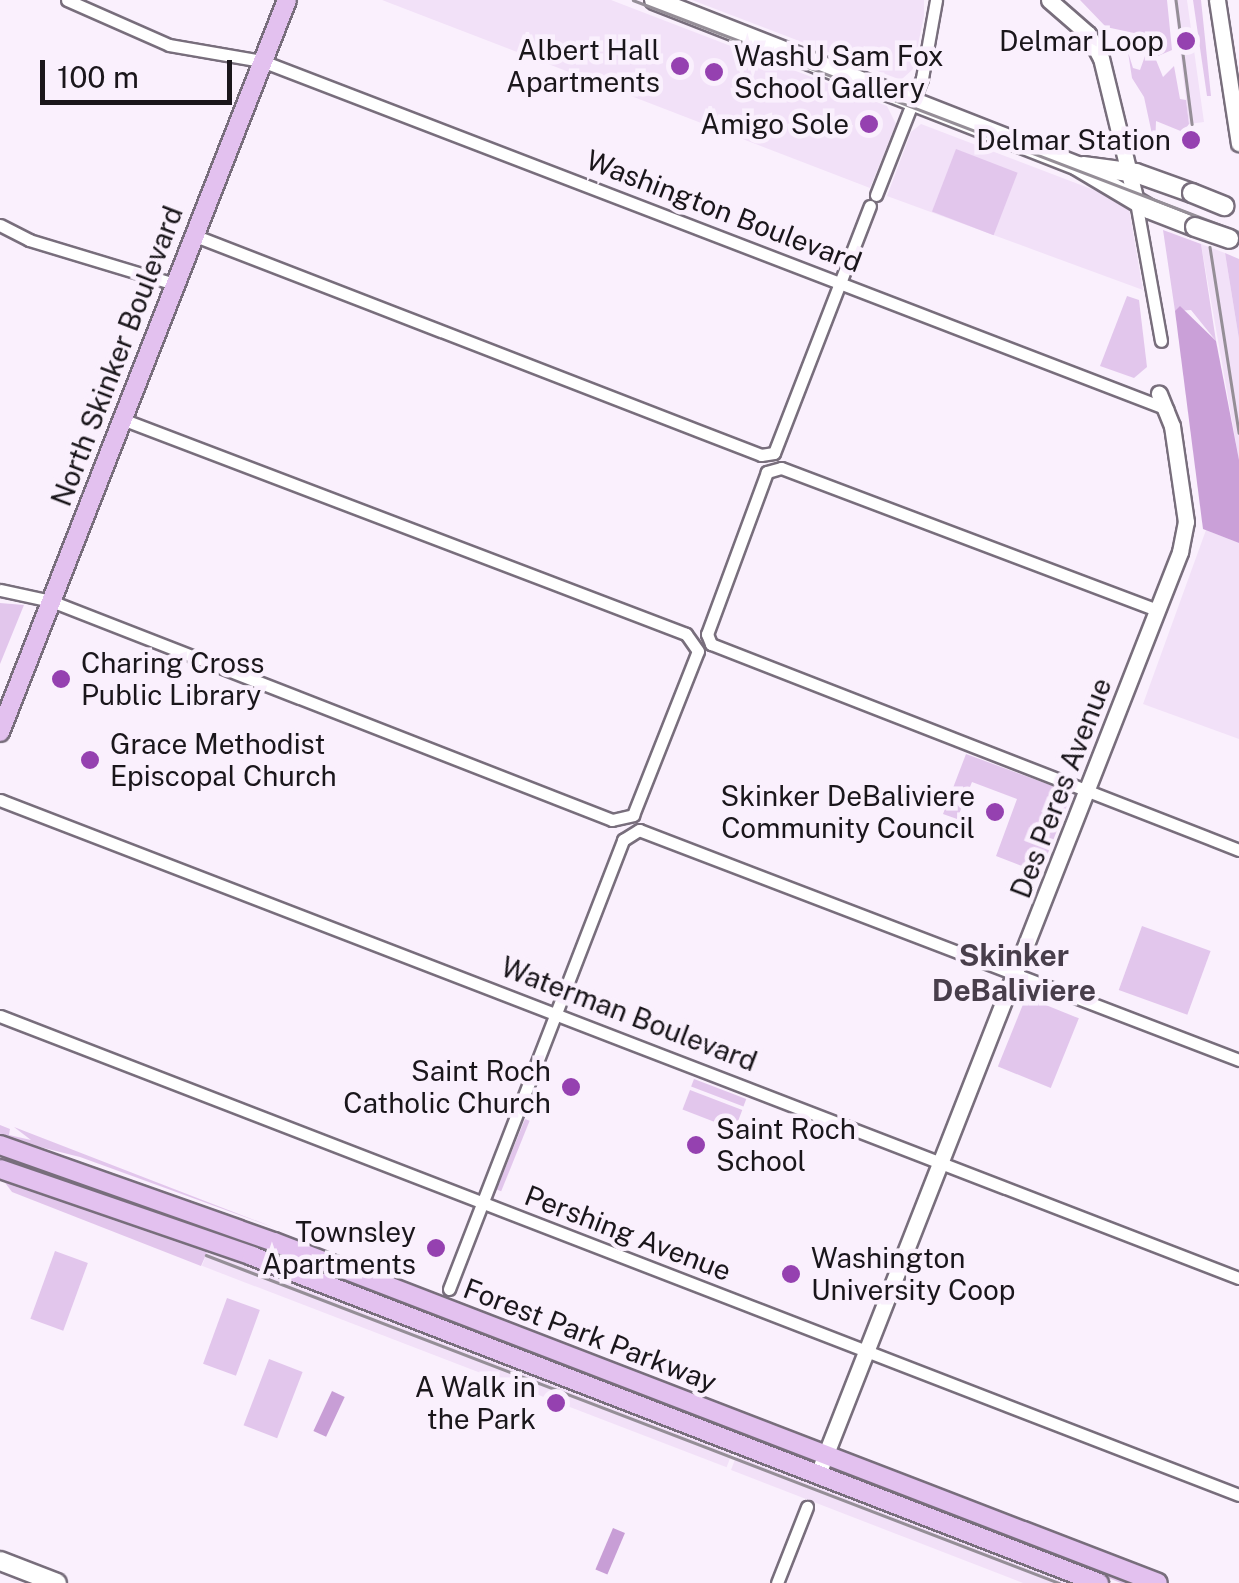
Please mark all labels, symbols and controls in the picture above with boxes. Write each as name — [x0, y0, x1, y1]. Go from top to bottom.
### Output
place label: Delmar Loop — [999, 24, 1164, 58]
marker: Delmar Loop — [1173, 28, 1199, 54]
place label: Albert Hall Apartments — [506, 33, 660, 99]
place label: WashU Sam Fox School Gallery — [734, 39, 944, 105]
scale bar — [45, 40, 238, 102]
marker: Albert Hall Apartments — [669, 55, 691, 77]
text: 100 m — [57, 59, 139, 95]
marker: WashU Sam Fox School Gallery — [703, 61, 725, 83]
place label: Amigo Sole — [700, 107, 849, 141]
marker: Amigo Sole — [858, 113, 880, 135]
place label: Delmar Station — [976, 123, 1171, 157]
marker: Delmar Station — [1180, 129, 1202, 151]
street label: Washington Boulevard — [581, 143, 867, 279]
street label: North Skinker Boulevard — [44, 201, 190, 511]
place label: Charing Cross Public Library — [81, 646, 264, 712]
marker: Charing Cross Public Library — [50, 668, 72, 690]
street label: Des Peres Avenue — [1004, 673, 1118, 903]
place label: Grace Methodist Episcopal Church — [110, 727, 337, 793]
marker: Grace Methodist Episcopal Church — [79, 749, 101, 771]
place label: Skinker DeBaliviere Community Council — [720, 779, 975, 845]
marker: Skinker DeBaliviere Community Council — [984, 801, 1006, 823]
district label: Skinker DeBaliviere — [932, 937, 1096, 1008]
street label: Waterman Boulevard — [496, 950, 762, 1078]
place label: Saint Roch Catholic Church — [343, 1054, 551, 1120]
marker: Saint Roch Catholic Church — [560, 1076, 582, 1098]
place label: Saint Roch School — [716, 1112, 856, 1178]
marker: Saint Roch School — [685, 1134, 707, 1156]
street label: Pershing Avenue — [520, 1178, 736, 1288]
place label: Townsley Apartments — [262, 1215, 416, 1281]
marker: Townsley Apartments — [425, 1237, 447, 1259]
place label: Washington University Coop — [811, 1241, 1016, 1307]
marker: Washington University Coop — [780, 1263, 802, 1285]
street label: Forest Park Parkway — [459, 1271, 721, 1399]
place label: A Walk in the Park — [414, 1370, 536, 1436]
marker: A Walk in the Park — [545, 1392, 567, 1414]

